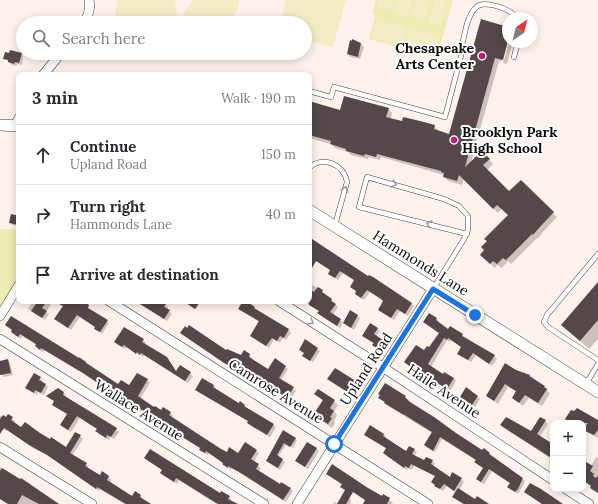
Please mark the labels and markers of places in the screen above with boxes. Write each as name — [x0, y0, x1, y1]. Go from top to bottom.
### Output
place label: Chesapeake Arts Center — [395, 39, 474, 73]
marker: Chesapeake Arts Center — [477, 51, 487, 61]
place label: Brooklyn Park High School — [462, 123, 558, 157]
marker: Brooklyn Park High School — [449, 135, 459, 145]

